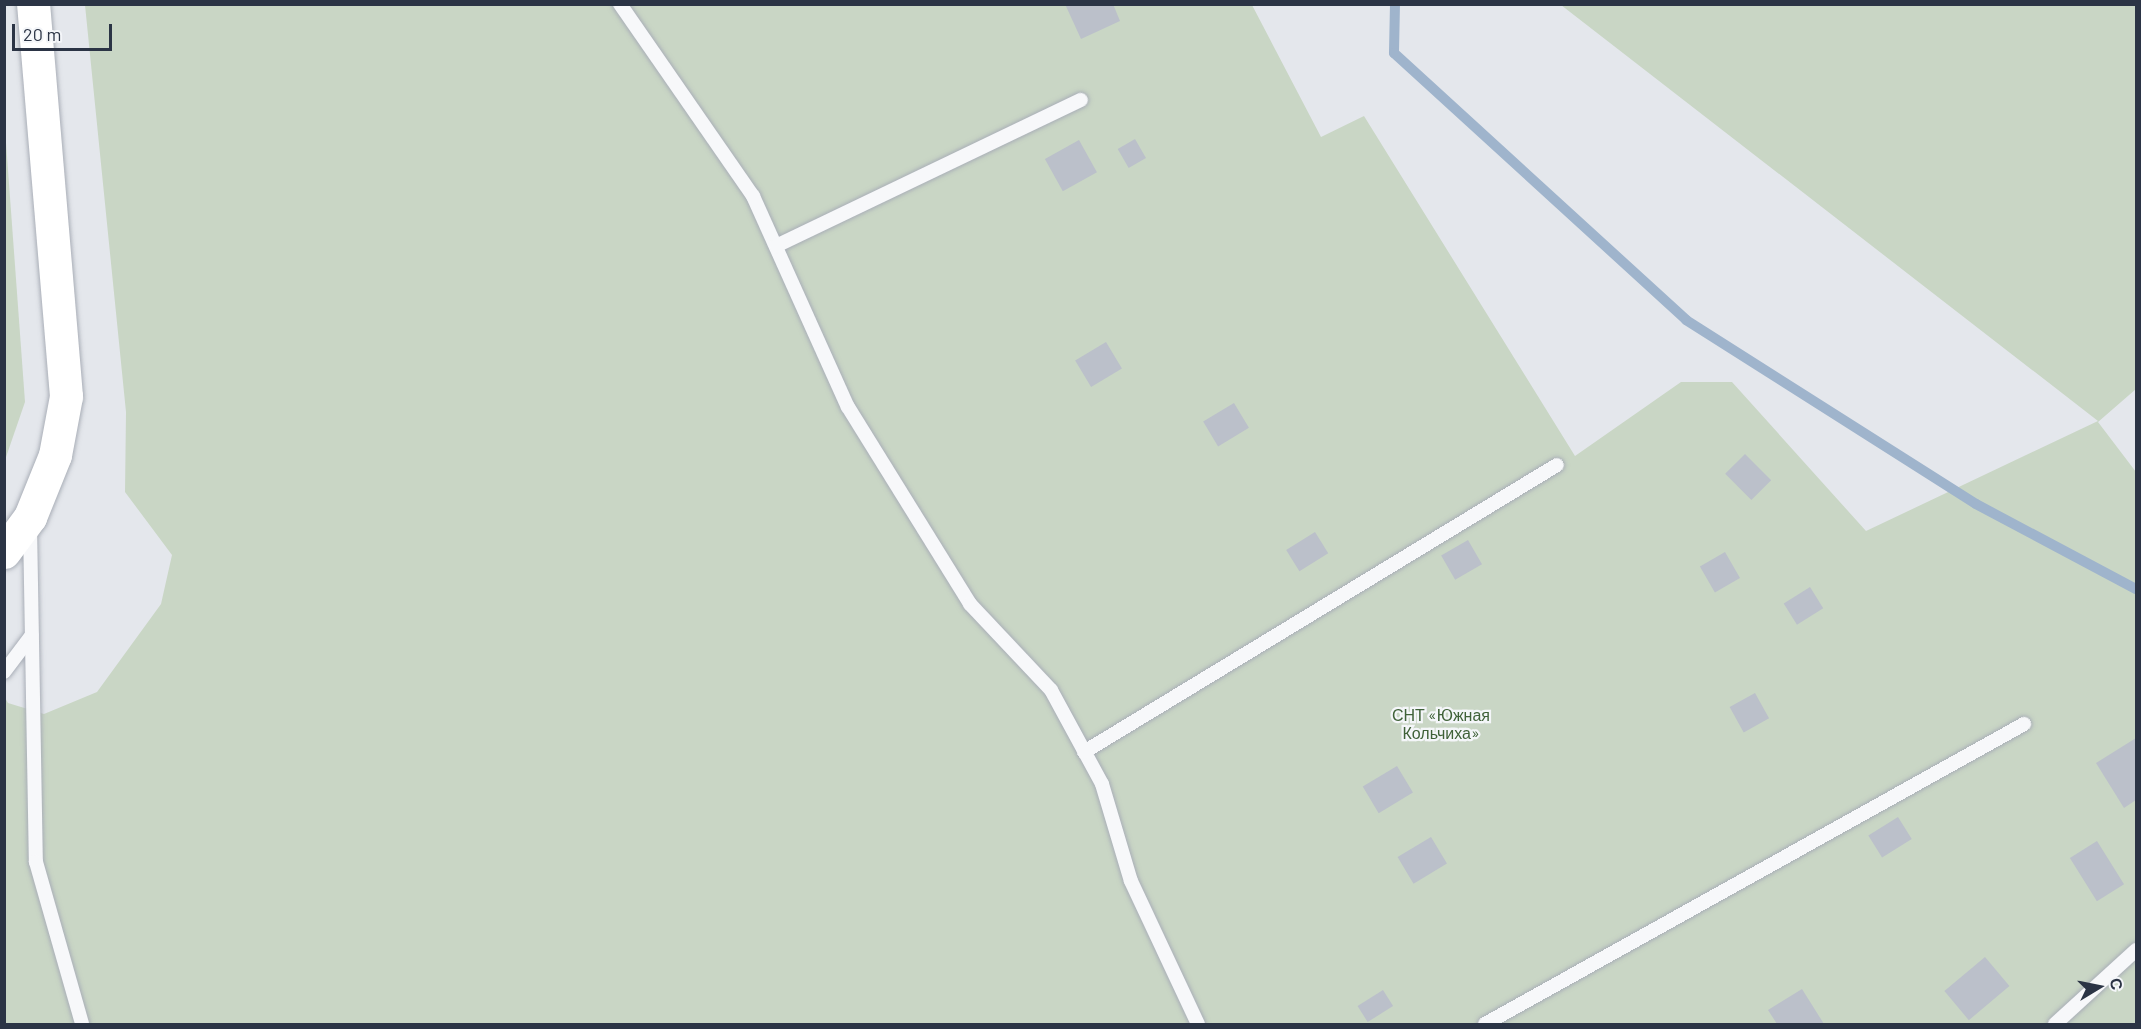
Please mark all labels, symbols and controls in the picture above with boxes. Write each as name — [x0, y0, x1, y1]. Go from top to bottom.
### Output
scale bar — [15, 12, 116, 50]
text: 20 m — [23, 23, 61, 45]
park label: СНТ «Южная Кольчиха» — [1392, 705, 1490, 743]
north arrow — [2069, 957, 2129, 1017]
text: С — [2107, 976, 2128, 991]

